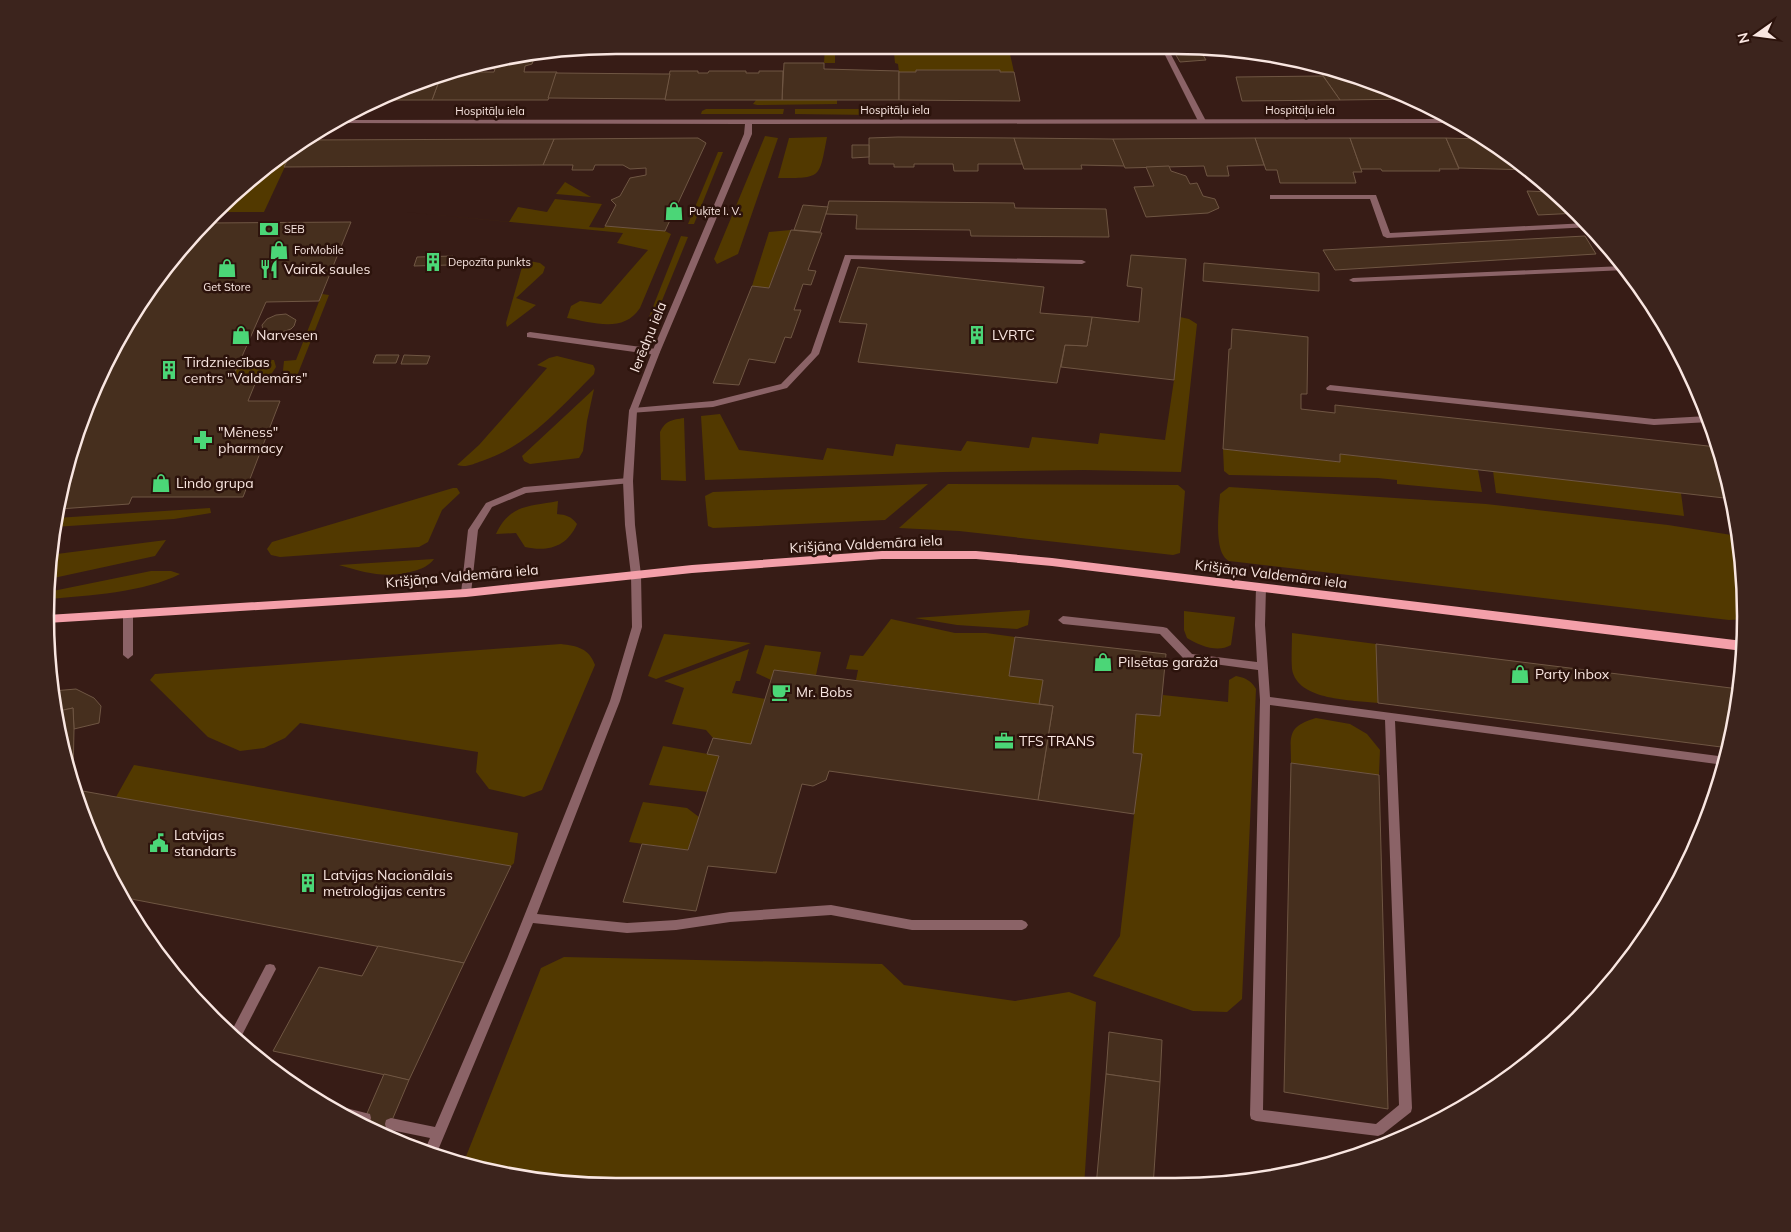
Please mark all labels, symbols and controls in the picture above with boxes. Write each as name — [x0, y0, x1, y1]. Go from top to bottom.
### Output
north arrow — [1731, 10, 1781, 60]
text: N — [1733, 31, 1753, 45]
street label: Hospitāļu iela — [860, 103, 930, 118]
street label: Hospitāļu iela — [1265, 103, 1335, 118]
street label: Hospitāļu iela — [455, 104, 525, 119]
shop icon: Puķīte I. V. — [663, 200, 685, 222]
place label: Puķīte I. V. — [689, 204, 741, 219]
bank icon: SEB — [258, 218, 280, 240]
place label: SEB — [284, 222, 305, 236]
shop icon: ForMobile — [268, 239, 290, 261]
place label: ForMobile — [294, 243, 344, 257]
building icon: Depozīta punkts — [422, 251, 444, 273]
place label: Depozīta punkts — [448, 255, 531, 269]
shop icon: Get Store — [216, 257, 238, 279]
restaurant icon: Vairāk saules — [258, 258, 280, 280]
place label: Vairāk saules — [284, 260, 370, 278]
place label: Get Store — [203, 280, 251, 294]
street label: Ierēdņu iela — [626, 299, 670, 375]
shop icon: Narvesen — [230, 324, 252, 346]
building icon: LVRTC — [966, 324, 988, 346]
place label: Narvesen — [256, 326, 318, 344]
place label: LVRTC — [992, 326, 1035, 344]
place label: Tirdzniecības centrs "Valdemārs" — [184, 353, 307, 387]
building icon: Tirdzniecības centrs "Valdemārs" — [158, 359, 180, 381]
place label: "Mēness" pharmacy — [218, 423, 284, 457]
pharmacy icon: "Mēness" pharmacy — [192, 429, 214, 451]
shop icon: Lindo grupa — [150, 472, 172, 494]
place label: Lindo grupa — [176, 474, 254, 492]
street label: Krišjāņa Valdemāra iela — [789, 531, 943, 557]
street label: Krišjāņa Valdemāra iela — [1194, 556, 1348, 592]
street label: Krišjāņa Valdemāra iela — [385, 560, 539, 592]
shop icon: Pilsētas garāža — [1092, 651, 1114, 673]
place label: Pilsētas garāža — [1118, 653, 1218, 671]
shop icon: Party Inbox — [1509, 663, 1531, 685]
place label: Party Inbox — [1535, 665, 1610, 683]
cafe icon: Mr. Bobs — [770, 681, 792, 703]
place label: Mr. Bobs — [796, 683, 853, 701]
office icon: TFS TRANS — [993, 730, 1015, 752]
place label: TFS TRANS — [1019, 732, 1095, 750]
place label: Latvijas standarts — [174, 826, 237, 860]
public building icon: Latvijas standarts — [148, 832, 170, 854]
place label: Latvijas Nacionālais metroloģijas centrs — [323, 866, 453, 900]
building icon: Latvijas Nacionālais metroloģijas centrs — [297, 872, 319, 894]

